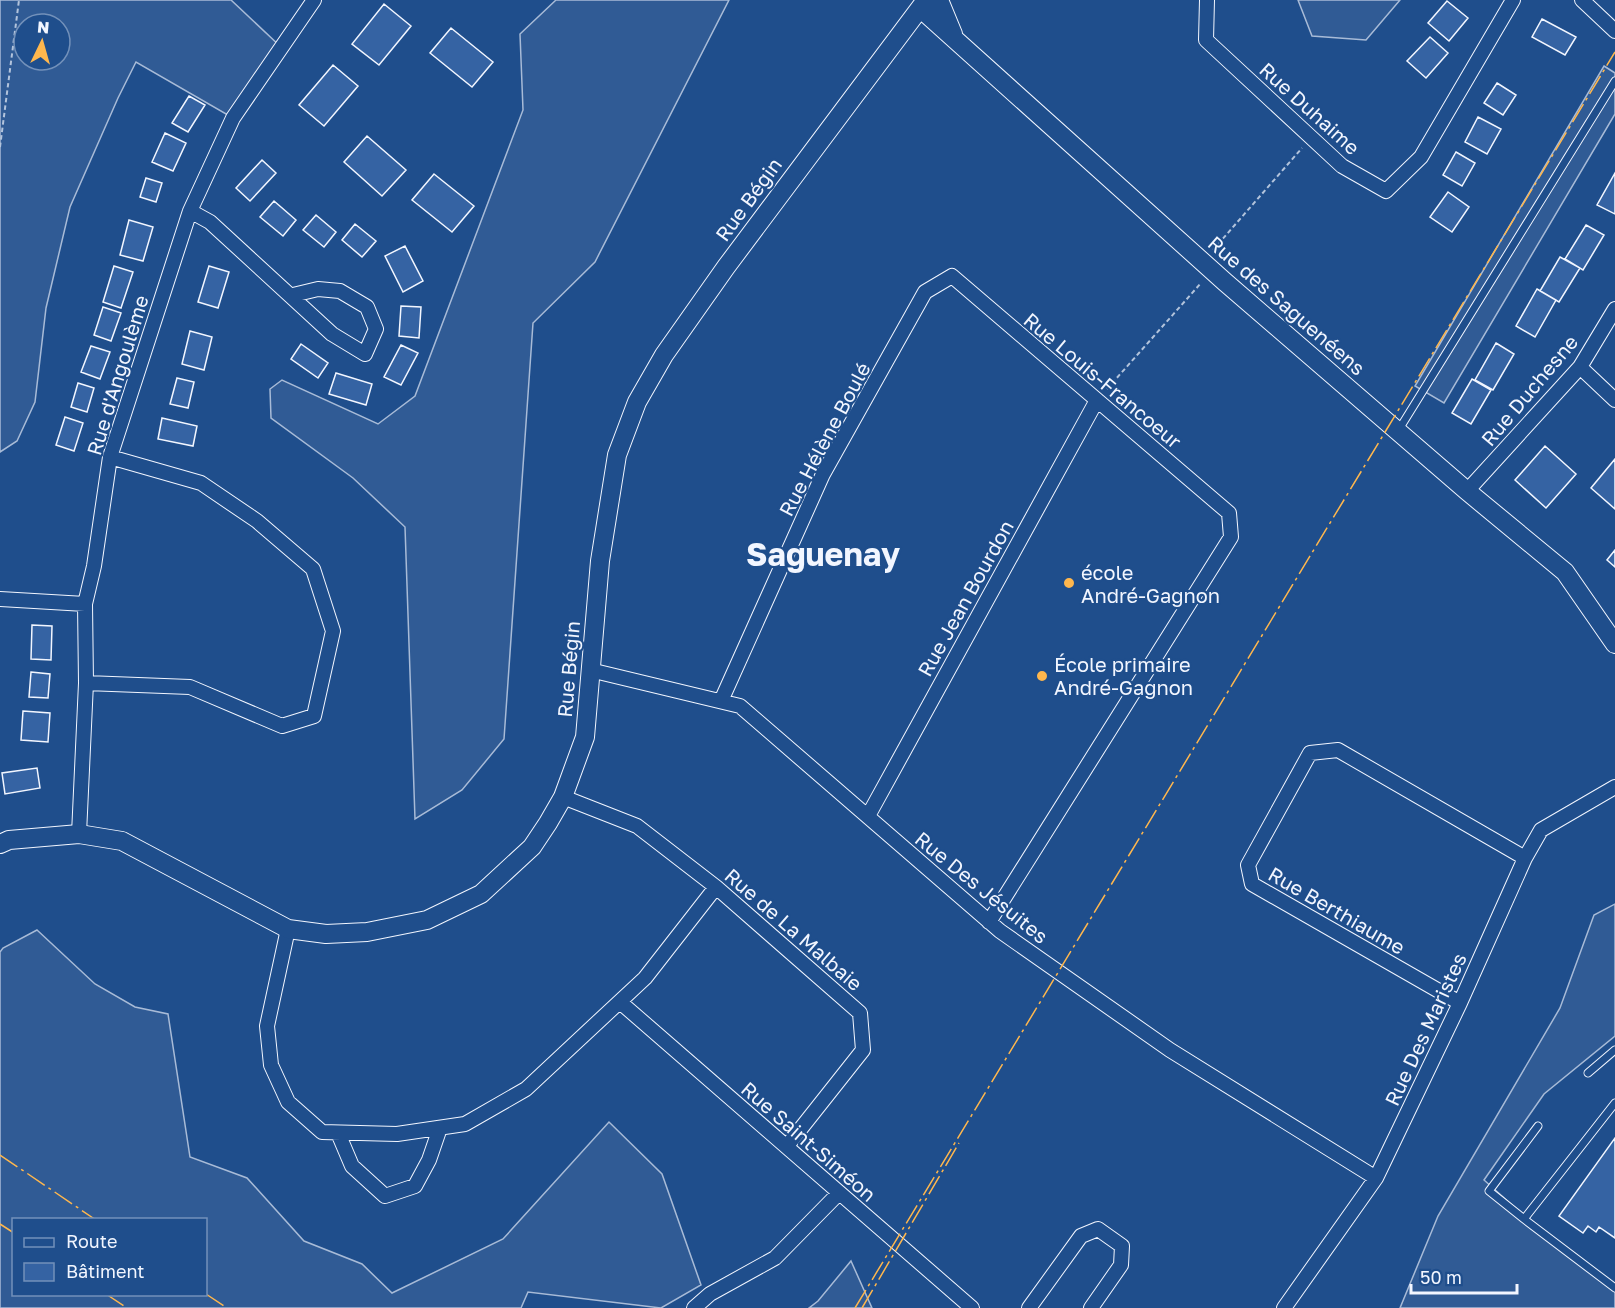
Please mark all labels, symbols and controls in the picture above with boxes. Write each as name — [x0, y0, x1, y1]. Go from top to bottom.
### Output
north arrow — [12, 12, 72, 72]
text: N — [36, 17, 50, 38]
street label: Rue Duhaime — [1255, 57, 1365, 159]
street label: Rue Bégin — [710, 153, 786, 245]
street label: Rue des Saguenéens — [1204, 230, 1370, 380]
street label: Rue d'Angoulème — [81, 292, 153, 458]
street label: Rue Louis-Francoeur — [1019, 307, 1187, 453]
street label: Rue Duchesne — [1476, 330, 1582, 450]
street label: Rue Hélène Boulé — [773, 358, 875, 520]
street label: Rue Jean Bourdon — [912, 516, 1018, 680]
district label: Saguenay — [746, 535, 900, 573]
place label: école André-Gagnon — [1081, 560, 1220, 607]
marker: école André-Gagnon — [1062, 576, 1076, 590]
street label: Rue Bégin — [552, 620, 584, 718]
place label: École primaire André-Gagnon — [1054, 652, 1193, 699]
marker: École primaire André-Gagnon — [1035, 669, 1049, 683]
street label: Rue Des Jésuites — [911, 826, 1053, 948]
street label: Rue Berthiaume — [1265, 861, 1409, 959]
street label: Rue de La Malbaie — [720, 863, 868, 995]
street label: Rue Des Maristes — [1379, 949, 1471, 1109]
street label: Rue Saint-Siméon — [737, 1076, 881, 1206]
legend — [12, 1218, 207, 1296]
text: Route — [66, 1230, 117, 1252]
scale bar — [1411, 1257, 1518, 1295]
text: Bâtiment — [66, 1260, 145, 1282]
text: 50 m — [1420, 1266, 1462, 1288]

